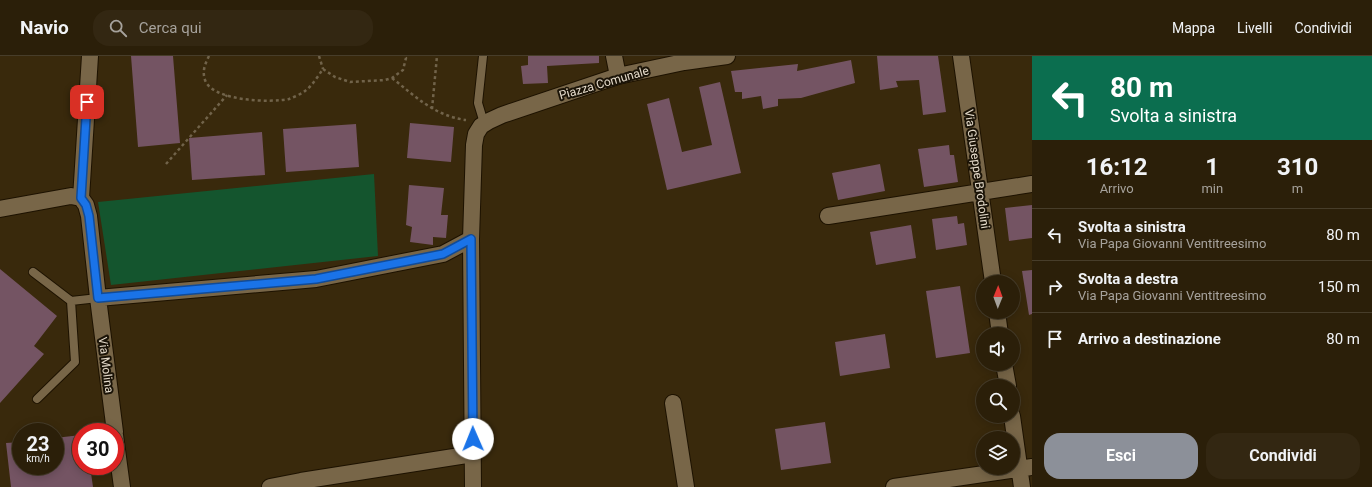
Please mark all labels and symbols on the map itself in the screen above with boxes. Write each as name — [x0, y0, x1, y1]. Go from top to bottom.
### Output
street label: Piazza Comunale — [558, 64, 650, 102]
pin — [70, 85, 104, 119]
street label: Via Giuseppe Brodolini — [962, 108, 992, 230]
north arrow — [976, 275, 1020, 319]
street label: Via Molina — [96, 336, 116, 394]
position arrow — [452, 418, 494, 460]
speed limit sign: 30 — [72, 423, 124, 475]

